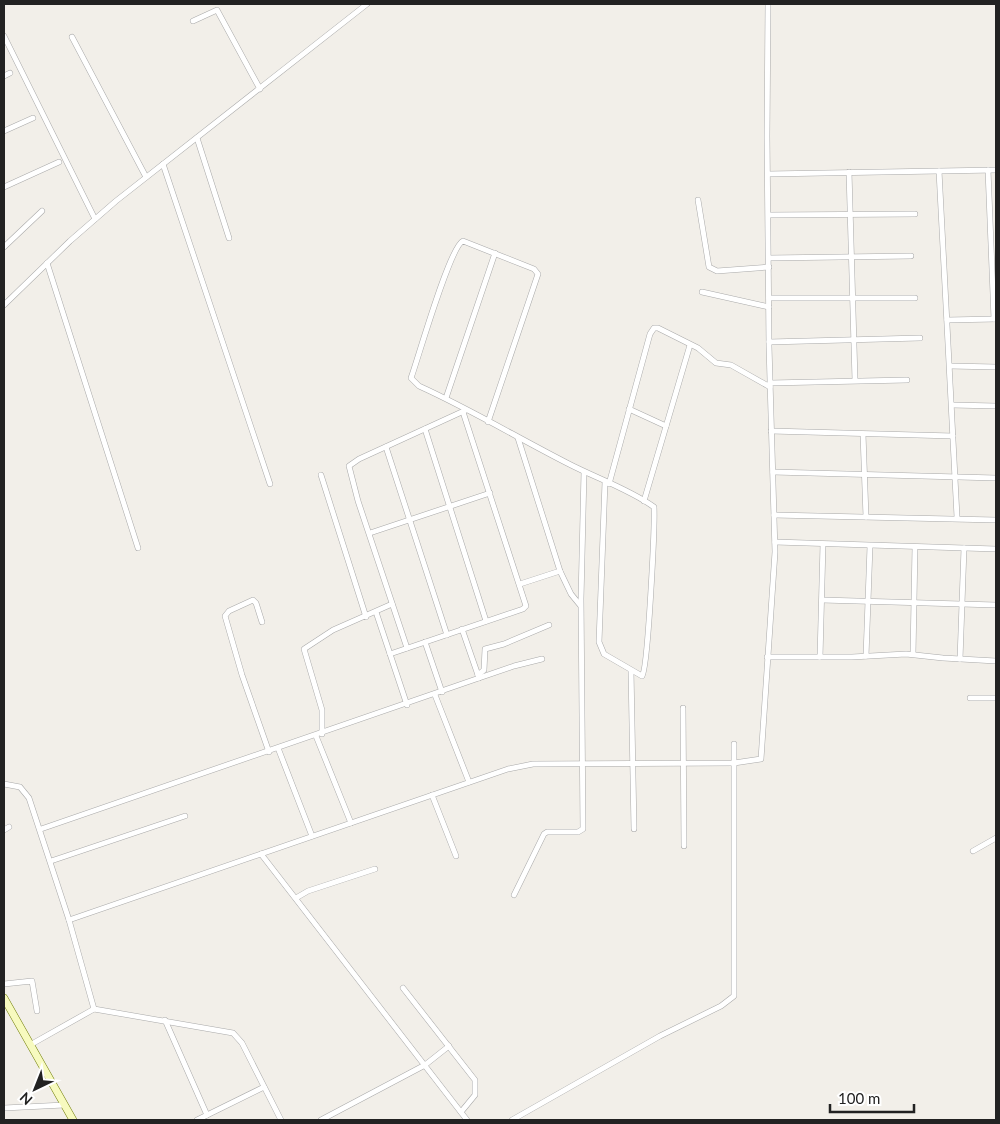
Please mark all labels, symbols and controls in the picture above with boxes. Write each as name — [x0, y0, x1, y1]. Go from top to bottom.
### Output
north arrow — [10, 1064, 60, 1114]
scale bar — [830, 1082, 914, 1114]
text: N — [16, 1089, 36, 1109]
text: 100 m — [838, 1089, 880, 1107]

